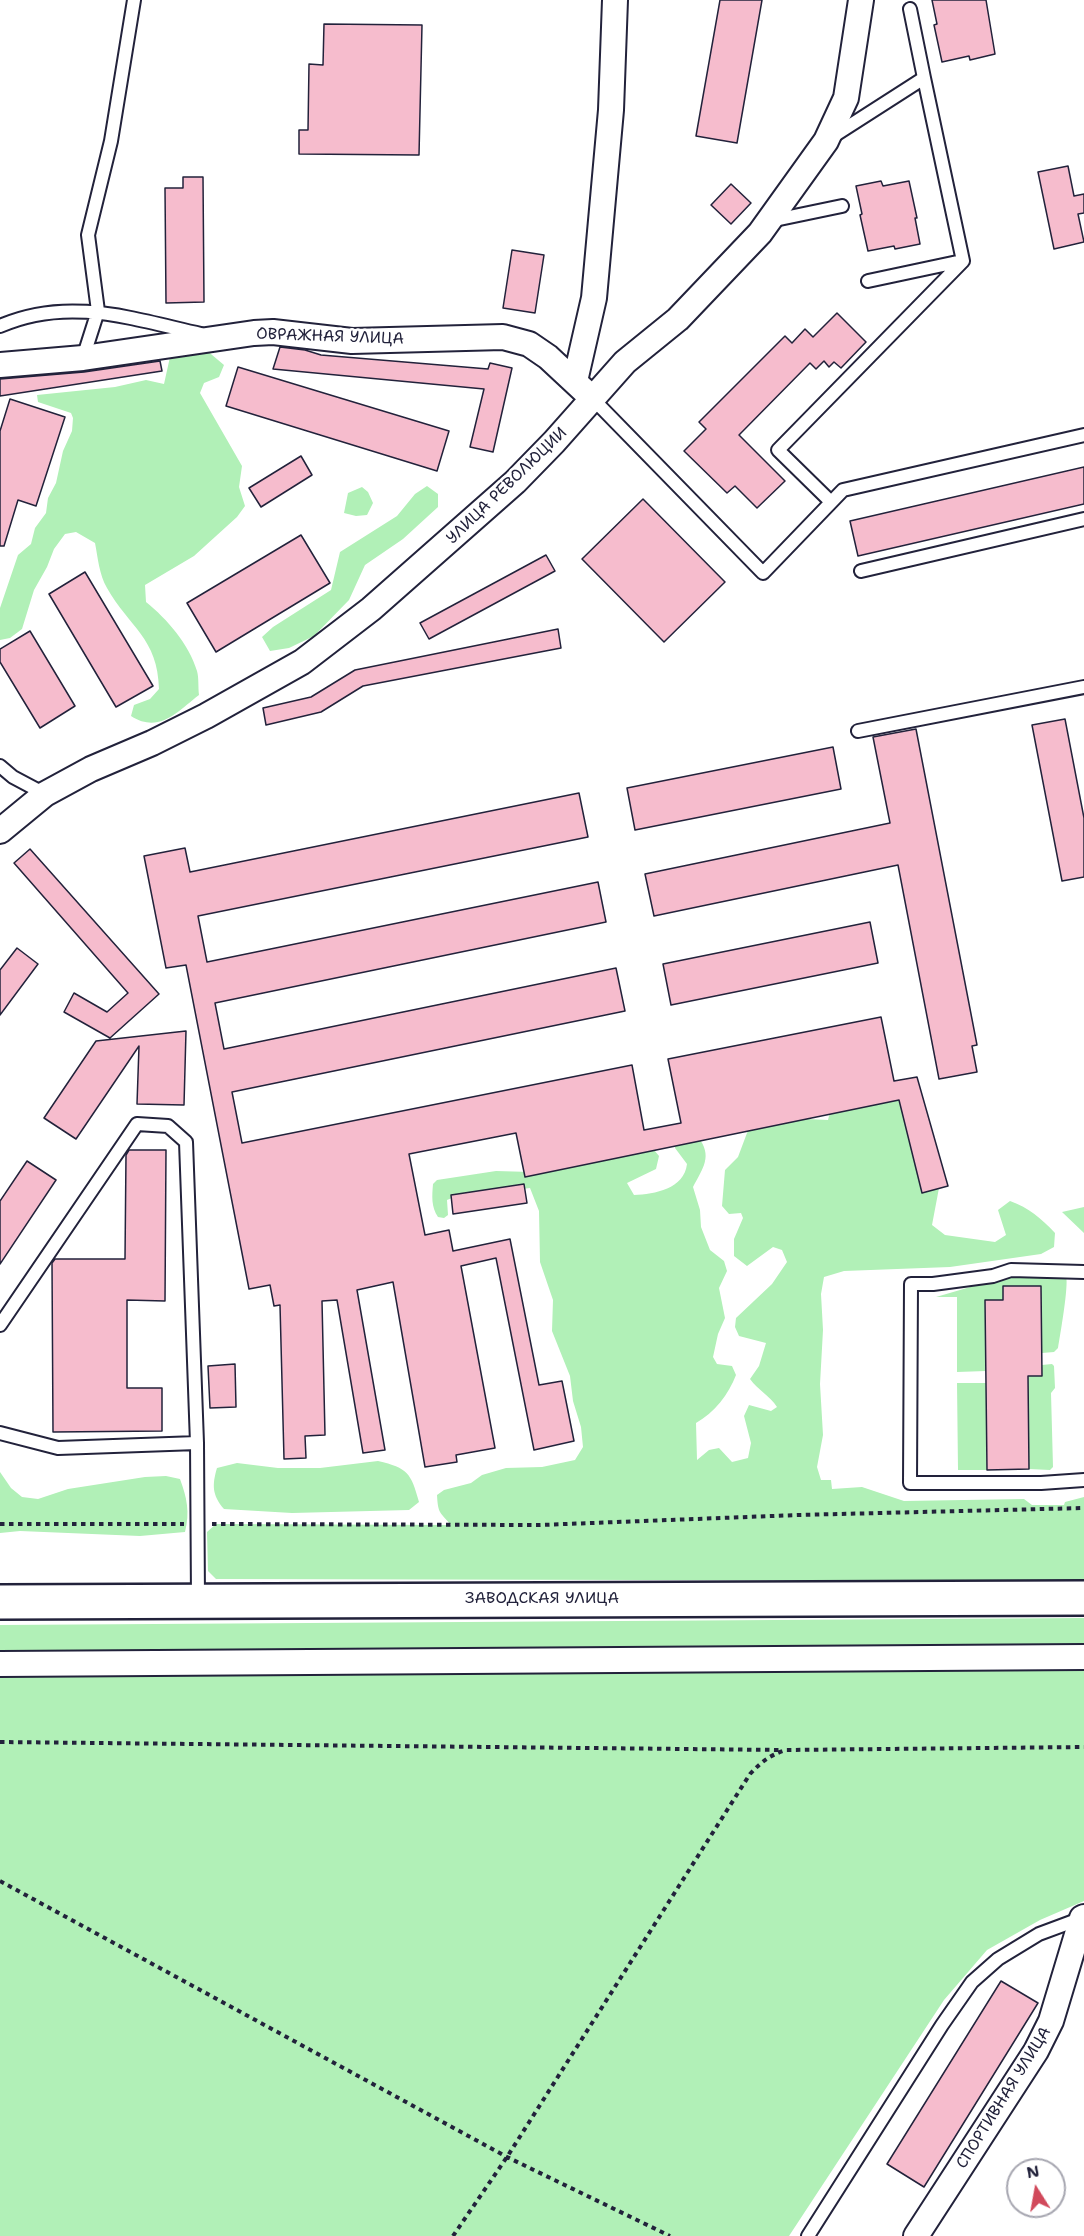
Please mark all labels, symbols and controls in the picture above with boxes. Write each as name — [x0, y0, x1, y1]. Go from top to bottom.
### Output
street label: ОВРАЖНАЯ УЛИЦА — [256, 325, 404, 349]
street label: УЛИЦА РЕВОЛЮЦИИ — [443, 424, 571, 548]
street label: ЗАВОДСКАЯ УЛИЦА — [465, 1589, 619, 1609]
street label: СПОРТИВНАЯ УЛИЦА — [953, 2024, 1055, 2172]
north arrow — [1006, 2158, 1066, 2218]
text: N — [1025, 2160, 1041, 2183]

